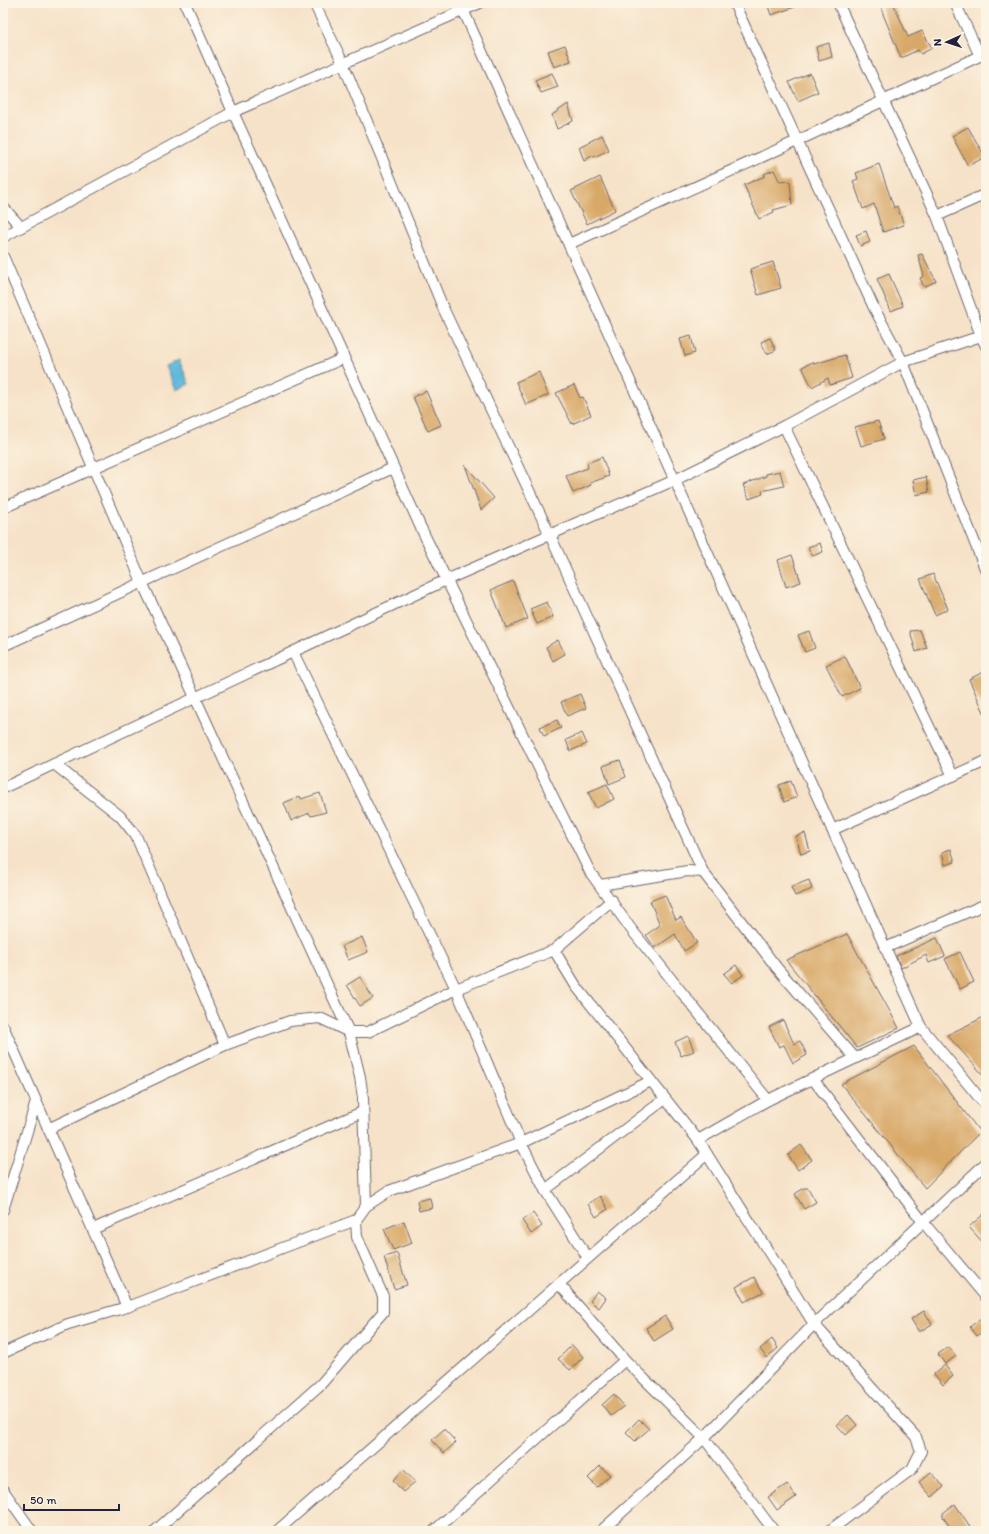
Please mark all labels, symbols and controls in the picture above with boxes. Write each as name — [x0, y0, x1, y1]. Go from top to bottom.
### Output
north arrow — [927, 22, 967, 62]
text: N — [931, 38, 944, 47]
scale bar — [24, 1486, 119, 1512]
text: 50 m — [30, 1493, 56, 1507]

